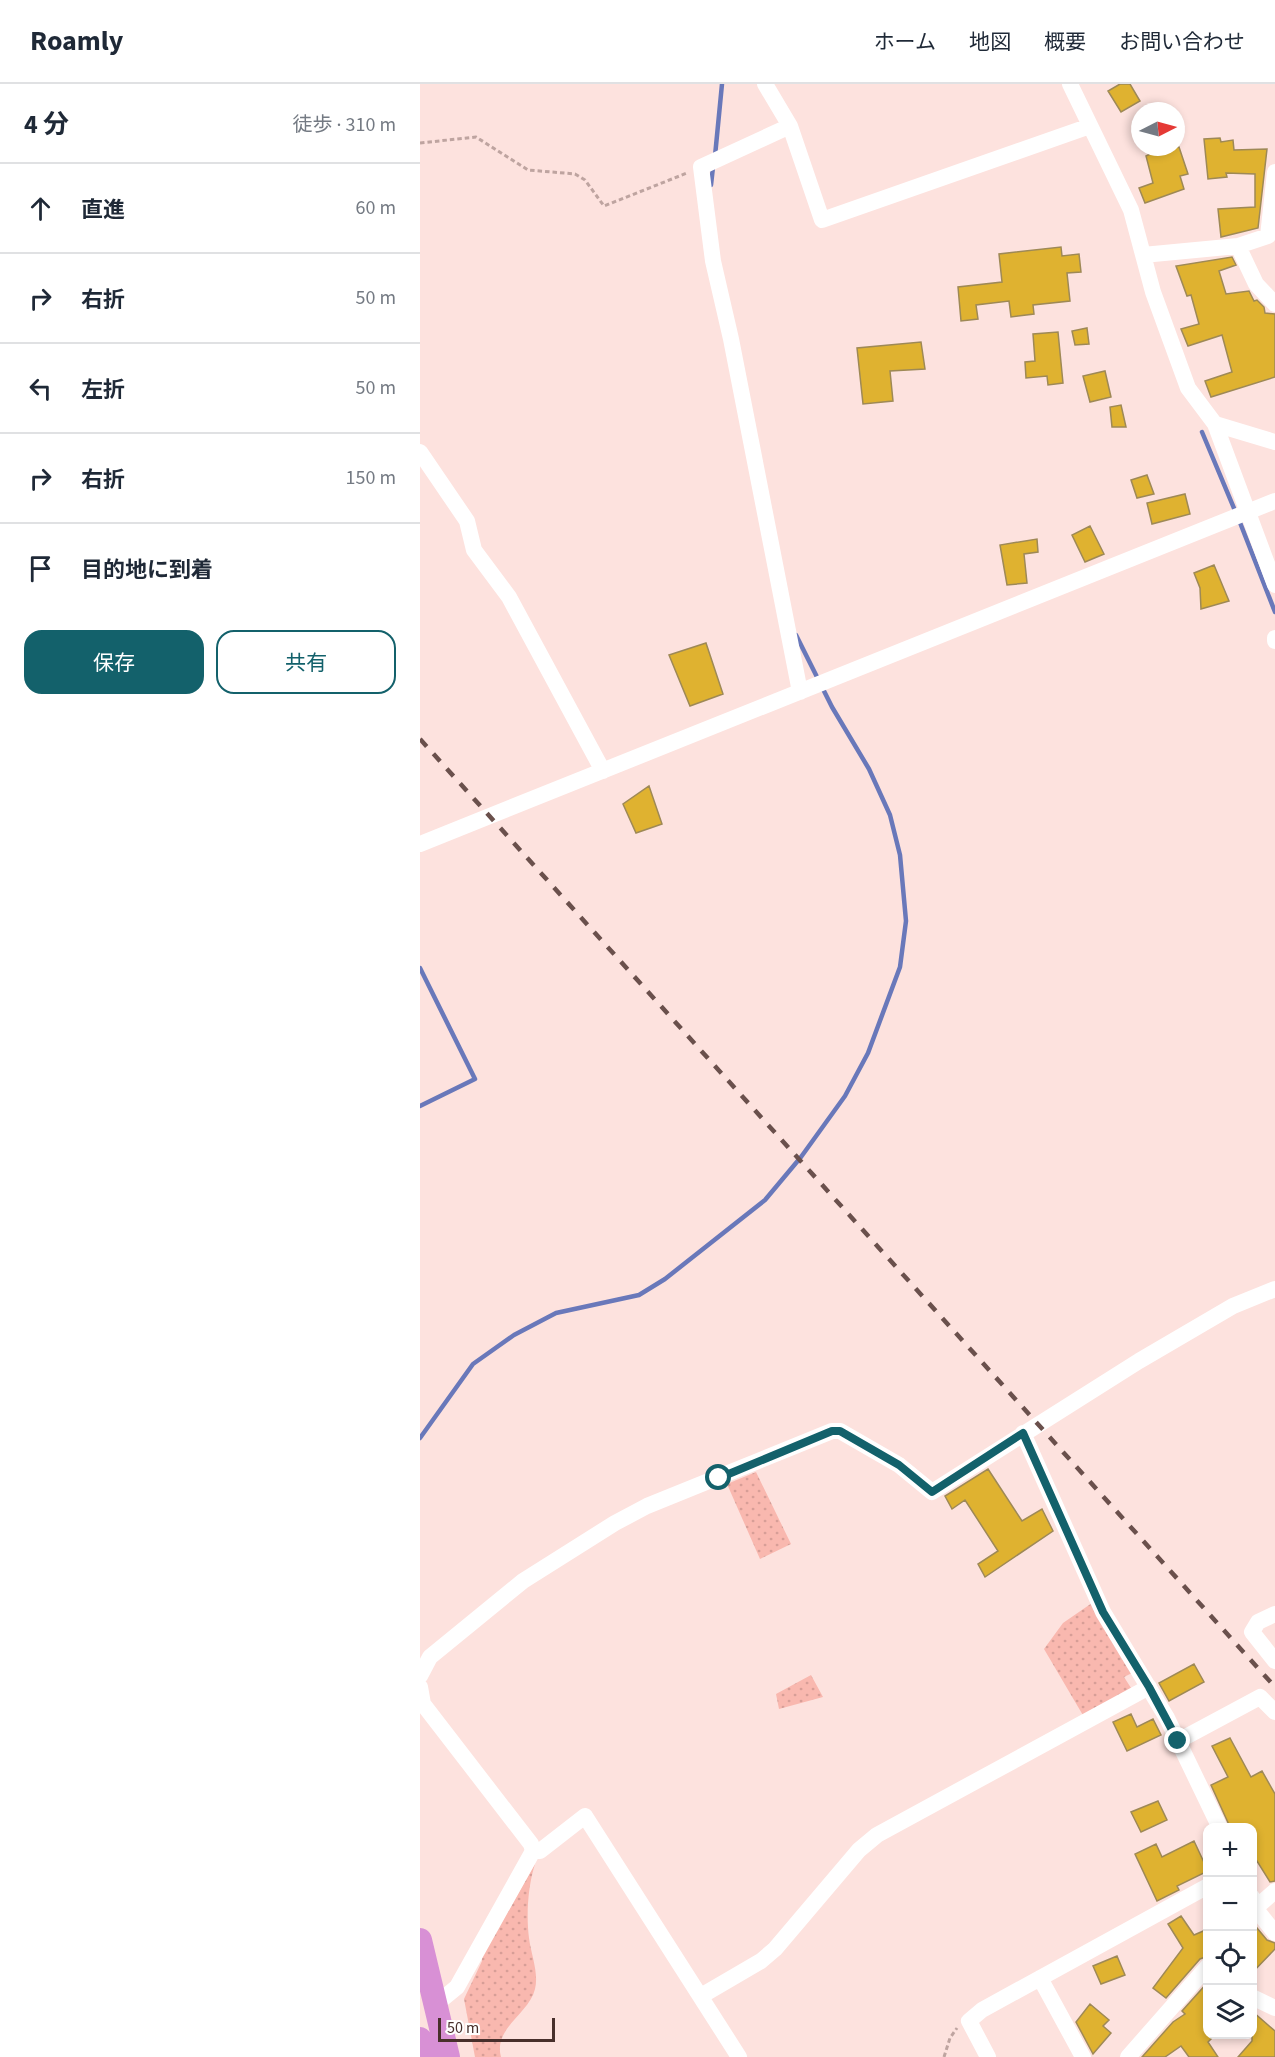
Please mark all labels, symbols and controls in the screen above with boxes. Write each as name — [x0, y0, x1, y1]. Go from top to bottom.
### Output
text: Roamly — [30, 21, 123, 61]
text: ホーム — [874, 27, 936, 57]
text: 地図 — [969, 27, 1011, 57]
text: 概要 — [1044, 27, 1086, 57]
text: お問い合わせ — [1119, 27, 1245, 57]
north arrow — [1131, 102, 1185, 156]
text: 4 分 — [24, 106, 69, 143]
text: 徒歩 · 310 m — [293, 111, 396, 139]
icon: ahead — [24, 192, 57, 225]
text: 直進 — [81, 194, 125, 226]
text: 60 m — [356, 194, 396, 222]
icon: right — [24, 282, 57, 315]
text: 右折 — [81, 284, 125, 316]
text: 50 m — [356, 284, 396, 312]
icon: left — [24, 372, 57, 405]
text: 左折 — [81, 374, 125, 406]
text: 50 m — [356, 374, 396, 402]
icon: right — [24, 462, 57, 495]
text: 右折 — [81, 464, 125, 496]
text: 150 m — [346, 464, 396, 492]
icon: arrive — [24, 552, 57, 585]
text: 目的地に到着 — [81, 554, 213, 586]
button: 保存 — [24, 630, 204, 694]
button: 共有 — [216, 630, 396, 694]
route start — [705, 1464, 731, 1490]
route end — [1164, 1727, 1190, 1753]
map controls — [1203, 1823, 1257, 2039]
button: + — [1203, 1823, 1257, 1877]
button: − — [1203, 1877, 1257, 1931]
button: locate — [1203, 1931, 1257, 1985]
button: layers — [1203, 1985, 1257, 2039]
scale bar — [438, 2015, 555, 2042]
text: 50 m — [447, 2017, 479, 2039]

